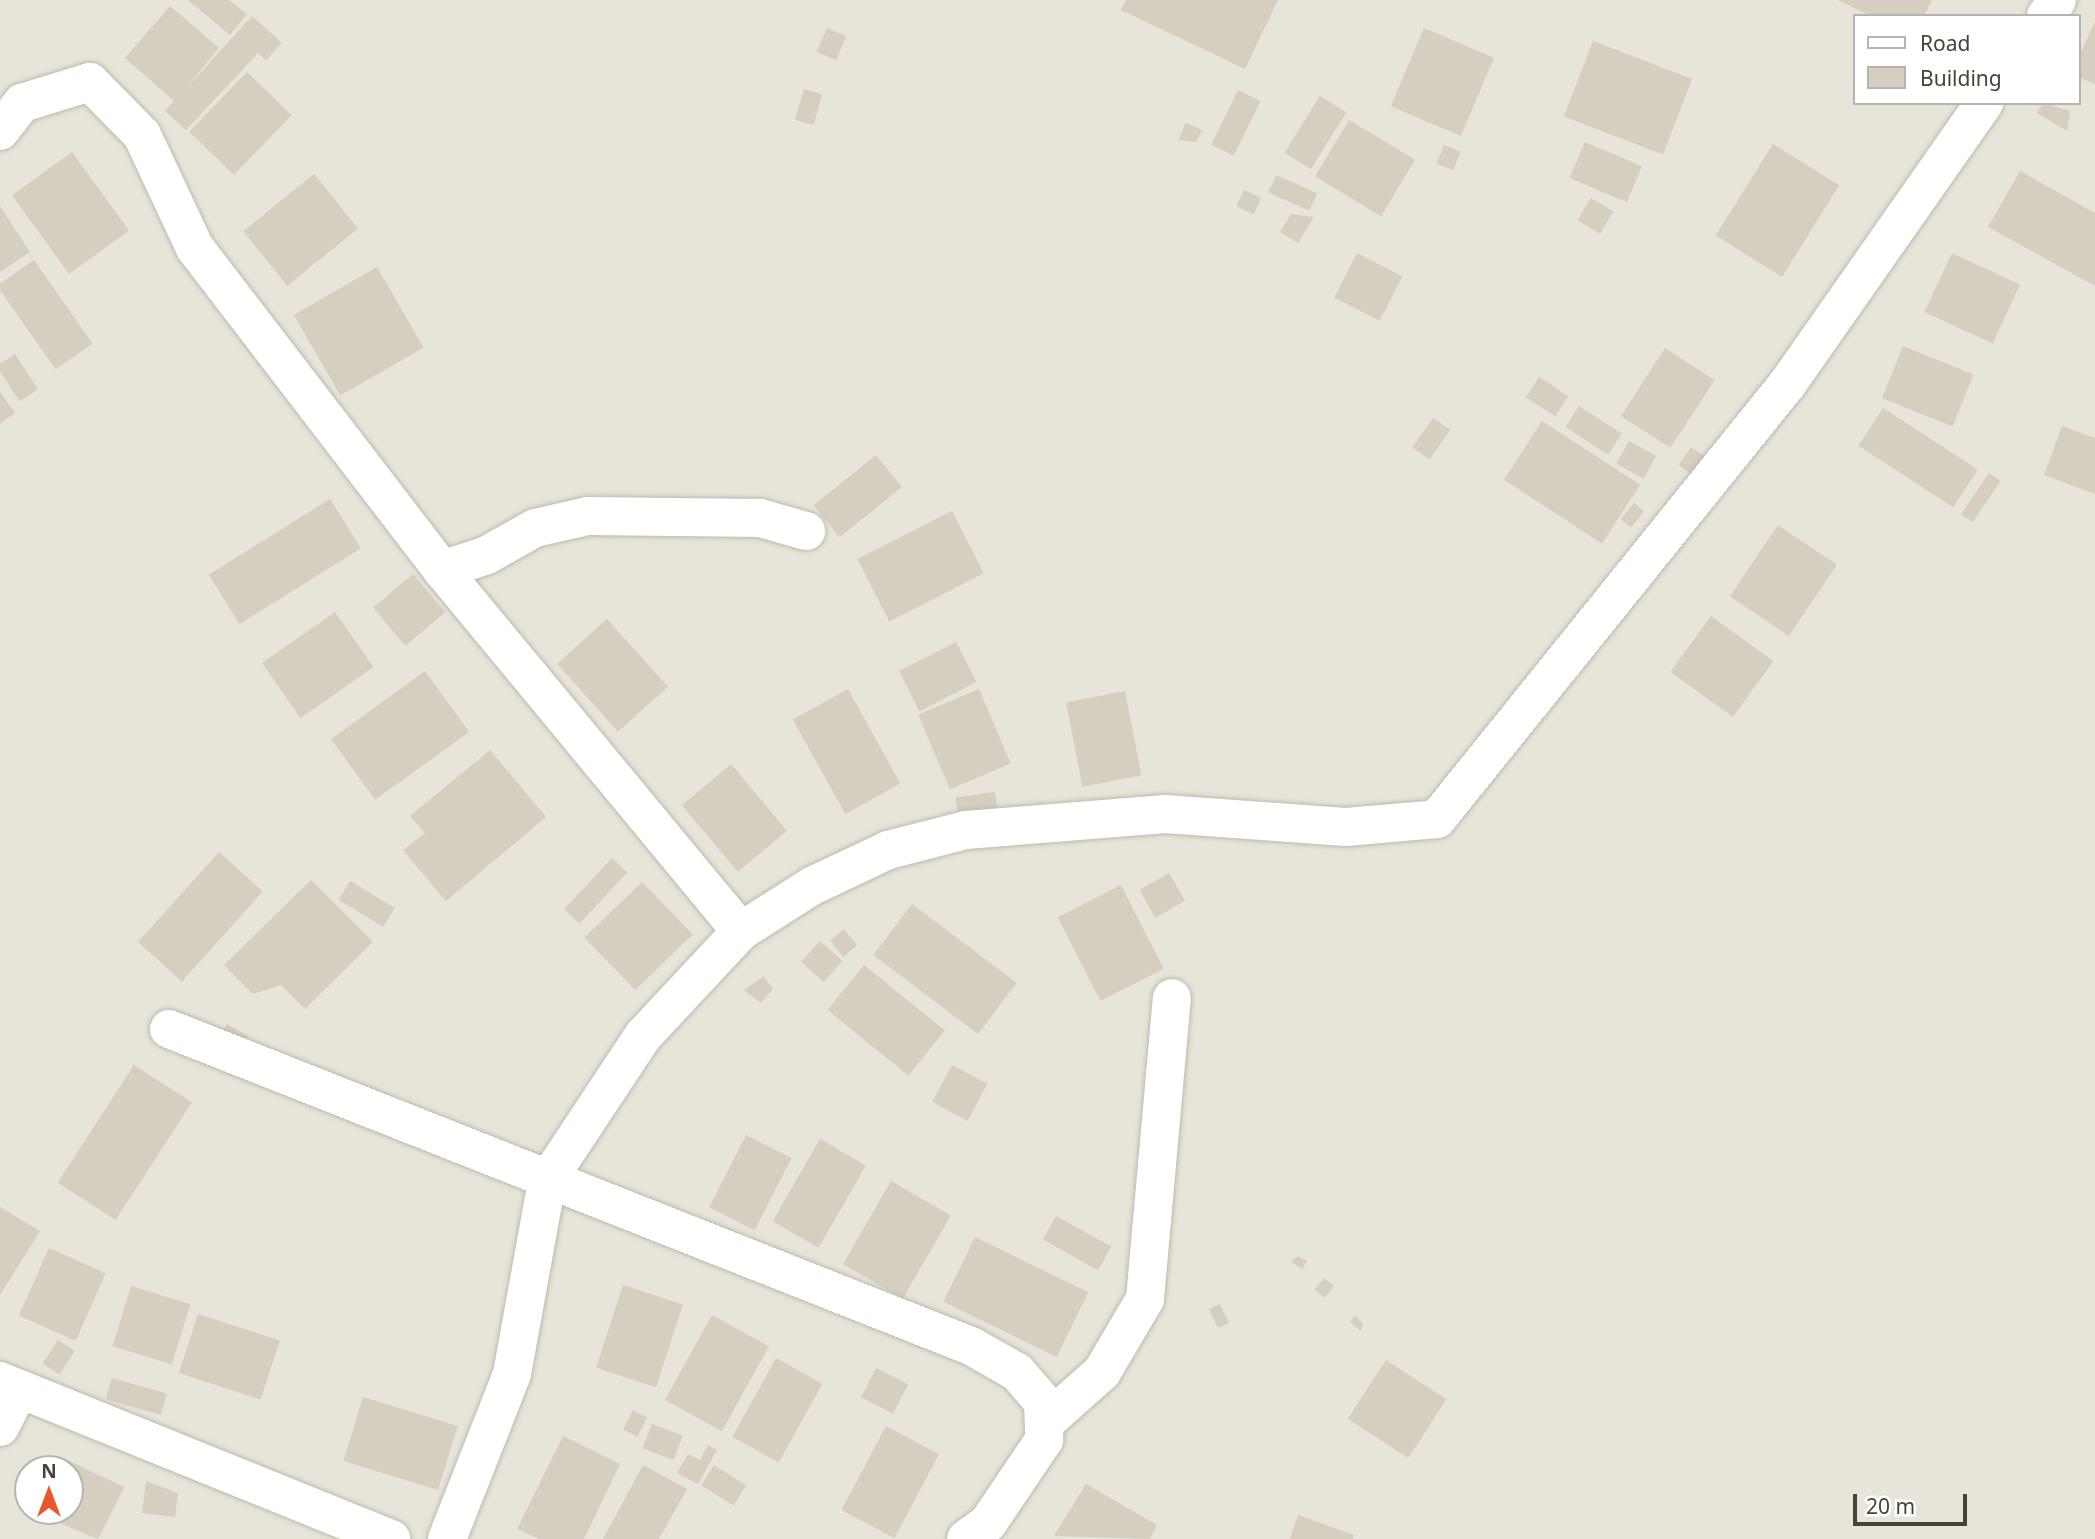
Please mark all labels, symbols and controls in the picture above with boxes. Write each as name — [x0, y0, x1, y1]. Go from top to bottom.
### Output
legend — [1854, 14, 2081, 105]
text: Road — [1920, 29, 1970, 57]
text: Building — [1920, 64, 2002, 92]
north arrow — [14, 1455, 84, 1525]
text: N — [41, 1458, 57, 1484]
scale bar — [1857, 1480, 1971, 1524]
text: 20 m — [1866, 1492, 1915, 1520]

